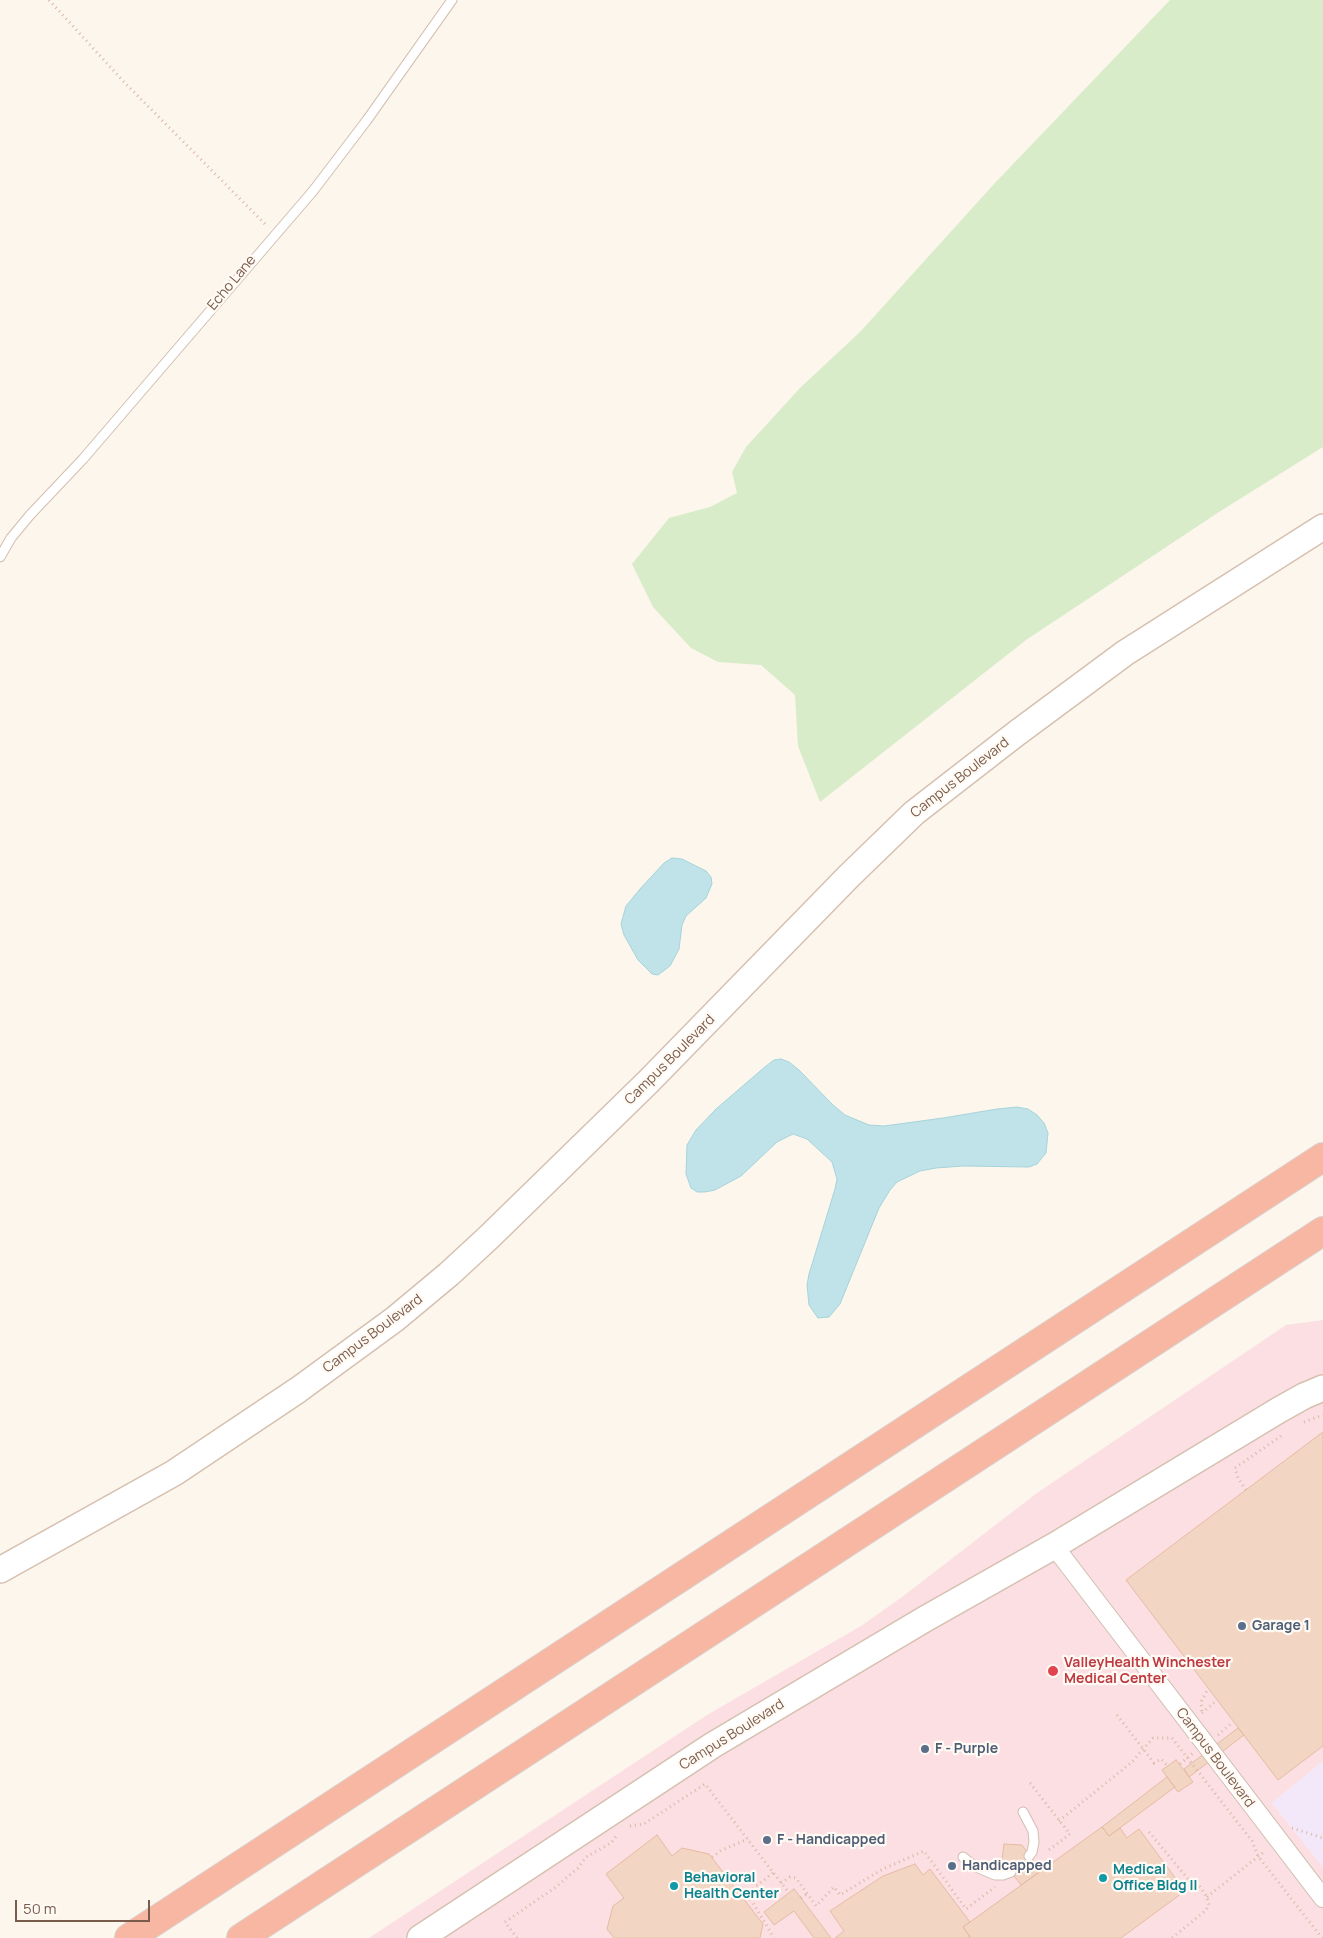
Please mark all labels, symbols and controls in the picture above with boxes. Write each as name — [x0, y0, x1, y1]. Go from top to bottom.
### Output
street label: Echo Lane — [204, 252, 260, 314]
street label: Campus Boulevard — [907, 734, 1013, 822]
street label: Campus Boulevard — [621, 1011, 719, 1109]
street label: Campus Boulevard — [320, 1291, 426, 1377]
place label: Garage 1 — [1252, 1618, 1310, 1634]
marker: Garage 1 — [1236, 1620, 1248, 1632]
place label: ValleyHealth Winchester Medical Center — [1064, 1655, 1231, 1688]
marker: ValleyHealth Winchester Medical Center — [1046, 1664, 1060, 1678]
street label: Campus Boulevard — [676, 1696, 788, 1774]
street label: Campus Boulevard — [1172, 1705, 1258, 1811]
place label: F - Purple — [935, 1741, 998, 1757]
marker: F - Purple — [919, 1743, 931, 1755]
place label: F - Handicapped — [777, 1832, 885, 1848]
marker: F - Handicapped — [761, 1834, 773, 1846]
place label: Handicapped — [962, 1858, 1052, 1874]
marker: Handicapped — [946, 1860, 958, 1872]
place label: Medical Office Bldg II — [1113, 1862, 1197, 1894]
place label: Behavioral Health Center — [684, 1870, 779, 1902]
marker: Medical Office Bldg II — [1097, 1872, 1109, 1884]
marker: Behavioral Health Center — [668, 1880, 680, 1892]
scale bar — [18, 1890, 152, 1922]
text: 50 m — [23, 1898, 57, 1919]

